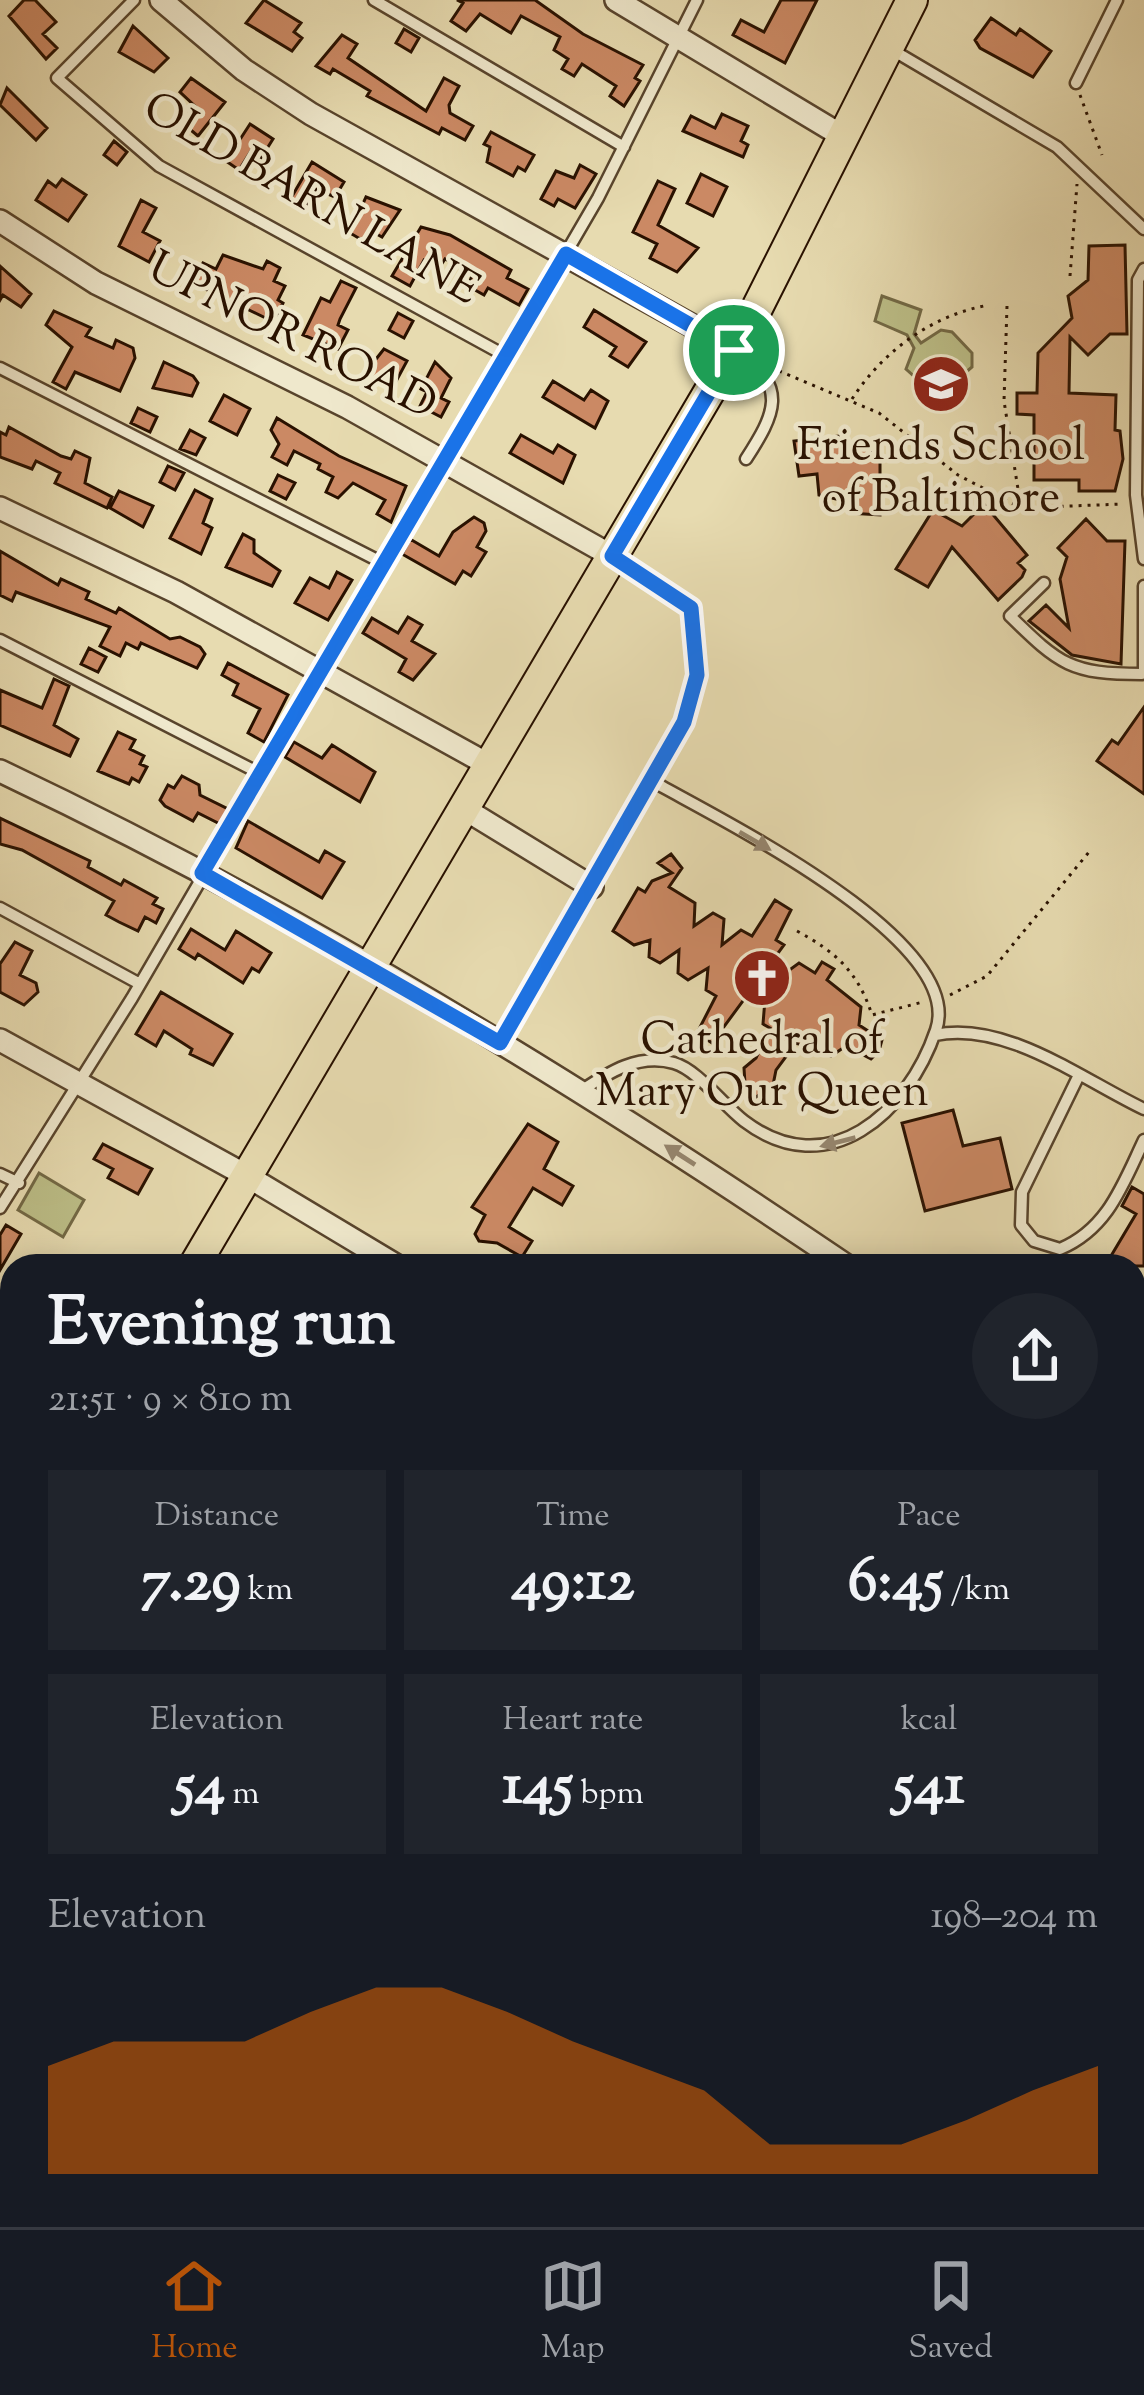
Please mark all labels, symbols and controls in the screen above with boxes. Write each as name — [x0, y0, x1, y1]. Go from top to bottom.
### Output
street label: OLD BARN LANE — [130, 78, 490, 324]
street label: UPNOR ROAD — [135, 237, 447, 439]
pin — [683, 299, 785, 401]
icon: arrive — [701, 317, 767, 383]
school or university icon: Friends School of Baltimore — [910, 353, 972, 415]
place label: Friends School of Baltimore — [797, 416, 1085, 533]
one-way arrow — [738, 830, 772, 851]
church icon: Cathedral of Mary Our Queen — [731, 947, 793, 1009]
place label: Cathedral of Mary Our Queen — [595, 1010, 929, 1127]
one-way arrow — [819, 1133, 856, 1152]
one-way arrow — [663, 1145, 696, 1167]
text: Evening run — [48, 1280, 395, 1375]
button: share — [972, 1293, 1098, 1419]
text: 21:51 · 9 × 810 m — [48, 1373, 292, 1429]
text: Distance — [155, 1493, 279, 1541]
text: Time — [536, 1493, 610, 1541]
text: Pace — [897, 1493, 961, 1541]
text: 7.29 — [141, 1541, 241, 1628]
text: 49:12 — [512, 1541, 634, 1628]
text: 6:45 — [848, 1541, 943, 1628]
text: km — [241, 1567, 293, 1615]
text: /km — [943, 1567, 1010, 1615]
text: Elevation — [150, 1697, 284, 1745]
text: Heart rate — [503, 1697, 643, 1745]
text: kcal — [901, 1697, 957, 1745]
text: 54 — [174, 1745, 225, 1832]
text: 145 — [502, 1745, 573, 1832]
text: 541 — [893, 1745, 965, 1832]
text: m — [225, 1771, 260, 1819]
text: bpm — [573, 1771, 644, 1819]
text: Elevation — [48, 1890, 206, 1946]
text: 198–204 m — [930, 1890, 1098, 1946]
tab: Home — [151, 2253, 238, 2373]
tab: Map — [540, 2253, 606, 2373]
tab: Saved — [908, 2253, 993, 2373]

